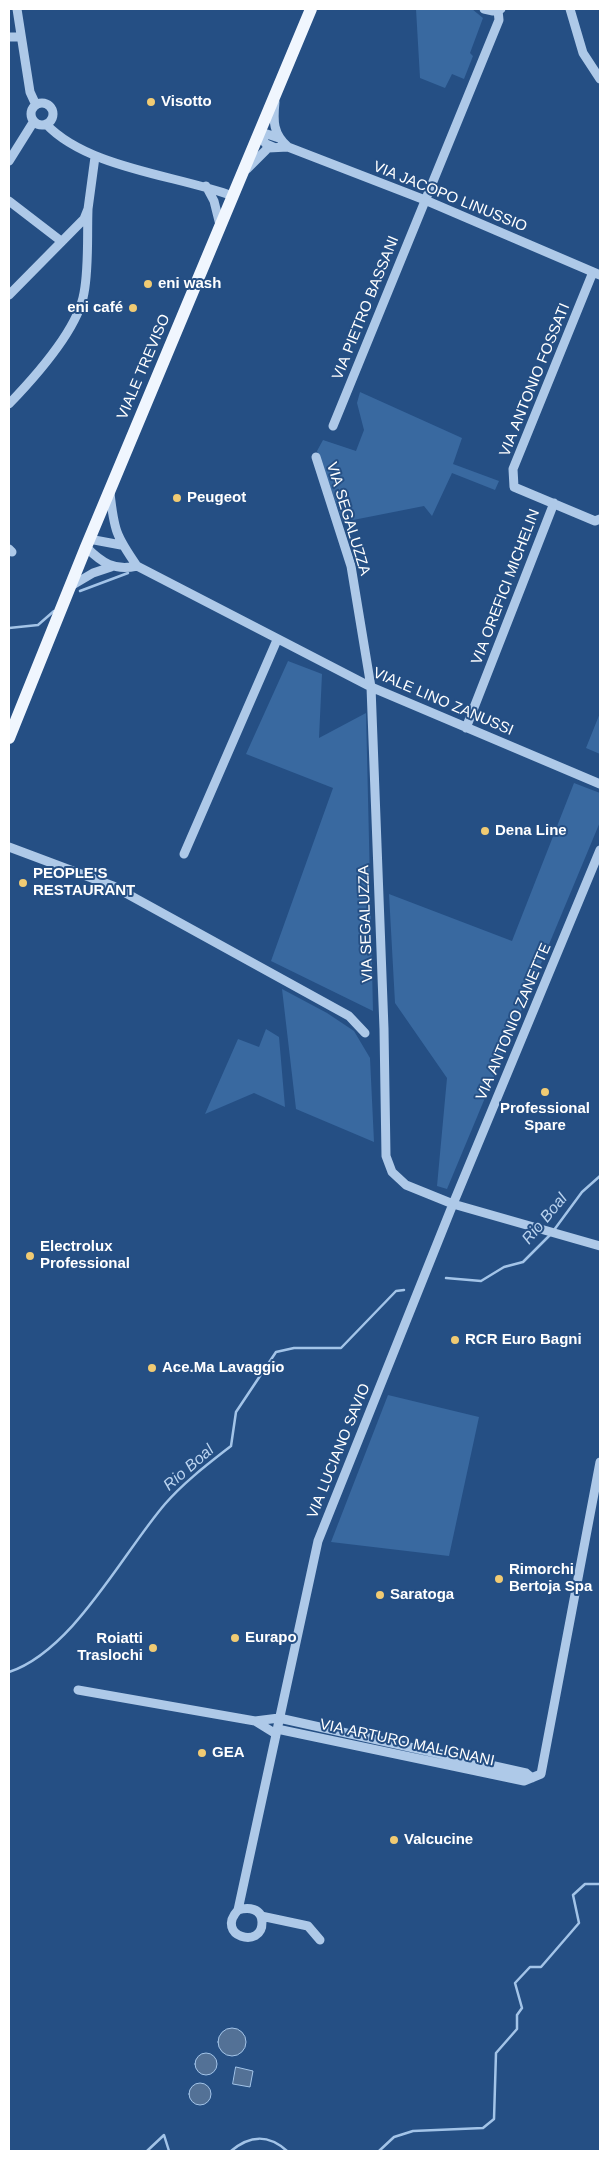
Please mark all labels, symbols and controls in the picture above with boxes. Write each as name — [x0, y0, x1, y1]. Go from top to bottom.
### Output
place label: Visotto — [161, 93, 212, 111]
marker: Visotto — [145, 96, 157, 108]
street label: VIA JACOPO LINUSSIO — [371, 158, 529, 236]
street label: VIA PIETRO BASSANI — [329, 234, 403, 382]
place label: eni wash — [158, 275, 221, 293]
marker: eni wash — [142, 278, 154, 290]
place label: eni café — [67, 299, 123, 317]
street label: VIA ANTONIO FOSSATI — [496, 301, 574, 459]
marker: eni café — [127, 302, 139, 314]
street label: VIALE TREVISO — [114, 312, 174, 422]
street label: VIA SEGALUZZA — [322, 460, 374, 578]
place label: Peugeot — [187, 489, 246, 507]
marker: Peugeot — [171, 492, 183, 504]
street label: VIA OREFICI MICHELIN — [468, 507, 544, 667]
street label: VIALE LINO ZANUSSI — [370, 664, 516, 740]
place label: Dena Line — [495, 822, 567, 840]
marker: Dena Line — [479, 825, 491, 837]
place label: PEOPLE'S RESTAURANT — [33, 865, 135, 900]
street label: VIA SEGALUZZA — [355, 865, 377, 983]
marker: PEOPLE'S RESTAURANT — [17, 877, 29, 889]
street label: VIA ANTONIO ZANETTE — [473, 941, 555, 1103]
marker: Professional Spare — [539, 1086, 551, 1098]
place label: Professional Spare — [500, 1100, 590, 1135]
water label: Rio Boal — [518, 1190, 572, 1248]
place label: Electrolux Professional — [40, 1238, 130, 1273]
marker: Electrolux Professional — [24, 1250, 36, 1262]
place label: RCR Euro Bagni — [465, 1331, 582, 1349]
marker: RCR Euro Bagni — [449, 1334, 461, 1346]
place label: Ace.Ma Lavaggio — [162, 1359, 285, 1377]
marker: Ace.Ma Lavaggio — [146, 1362, 158, 1374]
street label: VIA LUCIANO SAVIO — [304, 1381, 374, 1521]
water label: Rio Boal — [160, 1441, 218, 1495]
place label: Rimorchi Bertoja Spa — [509, 1561, 592, 1596]
marker: Rimorchi Bertoja Spa — [493, 1573, 505, 1585]
place label: Saratoga — [390, 1586, 454, 1604]
marker: Saratoga — [374, 1589, 386, 1601]
place label: Eurapo — [245, 1629, 297, 1647]
place label: Roiatti Traslochi — [77, 1630, 143, 1665]
marker: Eurapo — [229, 1632, 241, 1644]
marker: Roiatti Traslochi — [147, 1642, 159, 1654]
street label: VIA ARTURO MALIGNANI — [318, 1716, 496, 1770]
place label: GEA — [212, 1744, 245, 1762]
marker: GEA — [196, 1747, 208, 1759]
place label: Valcucine — [404, 1831, 473, 1849]
marker: Valcucine — [388, 1834, 400, 1846]

